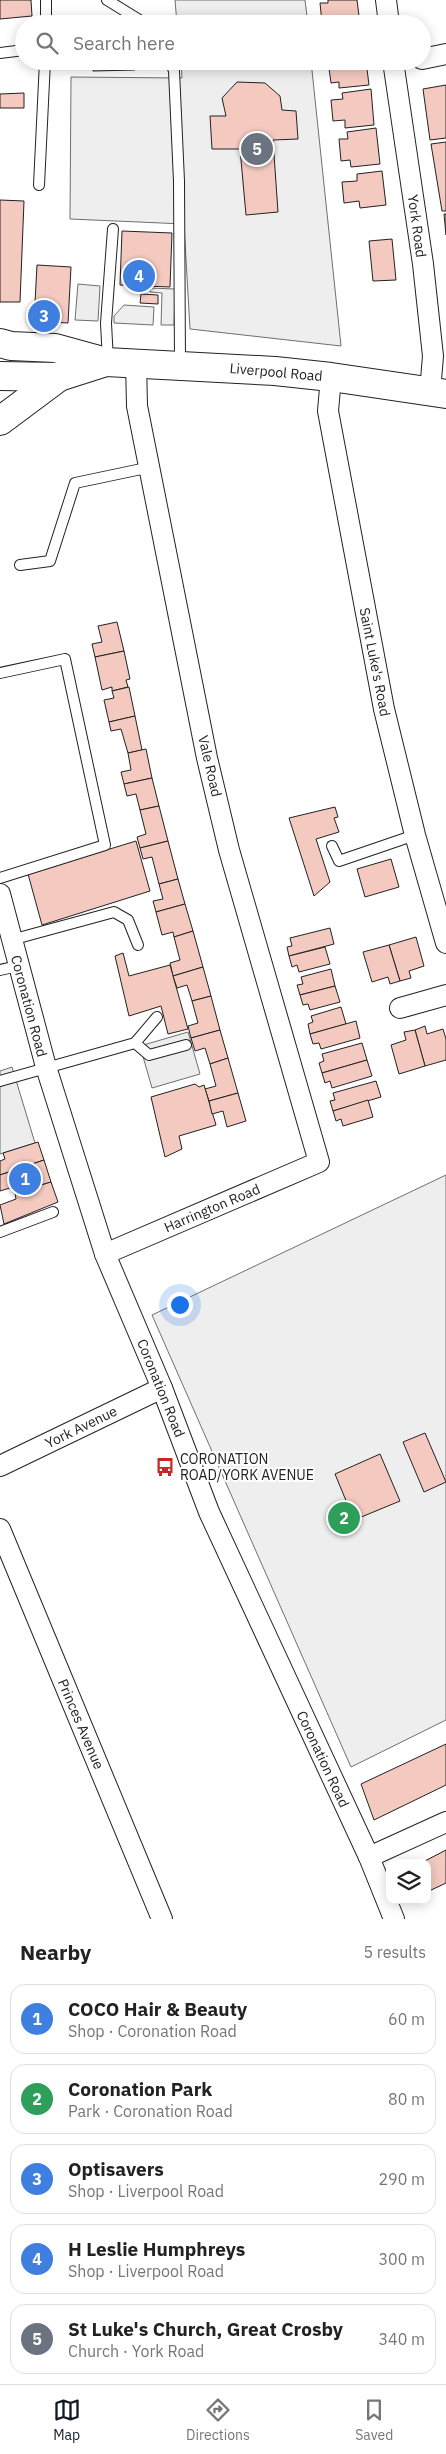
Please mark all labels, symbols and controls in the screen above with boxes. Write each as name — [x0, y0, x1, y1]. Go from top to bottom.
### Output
search box — [15, 15, 431, 70]
icon: search — [33, 29, 61, 57]
text: Search here — [73, 31, 175, 55]
pin: 5 — [241, 130, 273, 168]
street label: York Road — [404, 193, 430, 259]
pin: 4 — [123, 257, 155, 295]
pin: 3 — [28, 297, 60, 335]
street label: Liverpool Road — [229, 359, 323, 385]
street label: Saint Luke's Road — [356, 606, 394, 718]
street label: Vale Road — [194, 733, 226, 799]
street label: Coronation Road — [7, 953, 51, 1059]
pin: 1 — [9, 1160, 41, 1198]
street label: Harrington Road — [161, 1180, 263, 1236]
your location — [167, 1292, 193, 1318]
street label: Coronation Road — [133, 1336, 189, 1440]
street label: York Avenue — [42, 1402, 120, 1452]
place label: CORONATION ROAD/YORK AVENUE — [180, 1450, 314, 1484]
bus stop icon: CORONATION ROAD/YORK AVENUE — [154, 1456, 176, 1478]
pin: 2 — [328, 1499, 360, 1537]
street label: Princes Avenue — [54, 1676, 108, 1772]
street label: Coronation Road — [293, 1708, 353, 1810]
map controls — [386, 1859, 431, 1904]
button: layers — [386, 1859, 431, 1904]
text: Nearby — [20, 1938, 91, 1966]
text: 5 results — [363, 1942, 426, 1962]
text: COCO Hair & Beauty — [68, 1997, 247, 2021]
text: 1 — [32, 2009, 42, 2029]
text: 60 m — [388, 2009, 425, 2029]
text: Shop · Coronation Road — [68, 2021, 237, 2041]
text: Coronation Park — [68, 2077, 212, 2101]
text: 2 — [32, 2089, 42, 2109]
text: 80 m — [388, 2089, 425, 2109]
text: Park · Coronation Road — [68, 2101, 233, 2121]
text: Optisavers — [68, 2157, 164, 2181]
text: 3 — [32, 2169, 42, 2189]
text: 290 m — [378, 2169, 425, 2189]
text: Shop · Liverpool Road — [68, 2181, 224, 2201]
text: H Leslie Humphreys — [68, 2237, 245, 2261]
text: 4 — [32, 2249, 42, 2269]
text: 300 m — [378, 2249, 425, 2269]
text: Shop · Liverpool Road — [68, 2261, 224, 2281]
text: St Luke's Church, Great Crosby — [68, 2317, 343, 2341]
text: 5 — [32, 2329, 42, 2349]
text: 340 m — [378, 2329, 425, 2349]
text: Church · York Road — [68, 2341, 204, 2361]
tab: Map — [53, 2396, 81, 2444]
tab: Directions — [186, 2396, 250, 2444]
tab: Saved — [355, 2396, 393, 2444]

